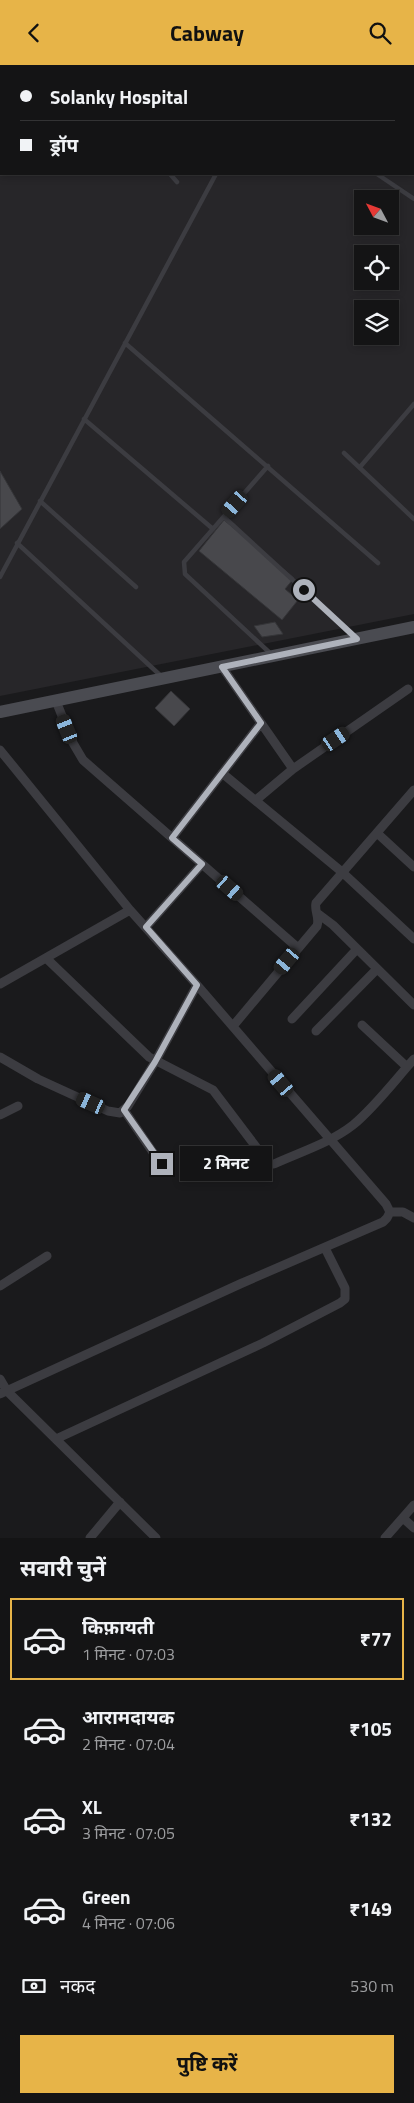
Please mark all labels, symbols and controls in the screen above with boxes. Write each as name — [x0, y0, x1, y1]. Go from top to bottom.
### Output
text: Cabway — [170, 16, 244, 50]
icon: back — [20, 19, 48, 47]
icon: search — [366, 19, 394, 47]
text: Solanky Hospital — [50, 82, 188, 111]
text: ड्रॉप — [50, 130, 78, 159]
north arrow — [354, 190, 399, 235]
map controls — [354, 190, 399, 345]
button: locate — [354, 245, 399, 290]
button: layers — [354, 300, 399, 345]
car — [219, 488, 250, 520]
route start — [293, 579, 315, 601]
car — [54, 712, 79, 746]
car — [319, 724, 352, 754]
car — [213, 872, 246, 904]
car — [271, 945, 302, 977]
car — [265, 1067, 296, 1099]
car — [74, 1090, 107, 1116]
callout: 2 मिनट — [180, 1147, 272, 1181]
text: 2 मिनट — [203, 1151, 249, 1175]
route end — [151, 1153, 173, 1175]
text: सवारी चुनें — [20, 1551, 106, 1585]
text: किफ़ायती — [82, 1612, 154, 1641]
icon: car — [22, 1617, 67, 1662]
text: ₹77 — [360, 1624, 392, 1653]
text: 1 मिनट · 07:03 — [82, 1642, 175, 1666]
text: आरामदायक — [82, 1702, 174, 1731]
icon: car — [22, 1707, 67, 1752]
text: ₹105 — [349, 1714, 392, 1743]
text: 2 मिनट · 07:04 — [82, 1732, 175, 1756]
text: XL — [82, 1792, 102, 1821]
icon: car — [22, 1797, 67, 1842]
text: ₹132 — [349, 1804, 392, 1833]
text: 3 मिनट · 07:05 — [82, 1821, 175, 1845]
text: Green — [82, 1882, 131, 1911]
icon: car — [22, 1887, 67, 1932]
text: ₹149 — [349, 1894, 392, 1923]
text: 4 मिनट · 07:06 — [82, 1911, 175, 1935]
text: नकद — [60, 1971, 95, 2000]
icon: cash — [20, 1972, 48, 2000]
text: 530 m — [350, 1974, 394, 1998]
button: पुष्टि करें — [20, 2035, 394, 2093]

